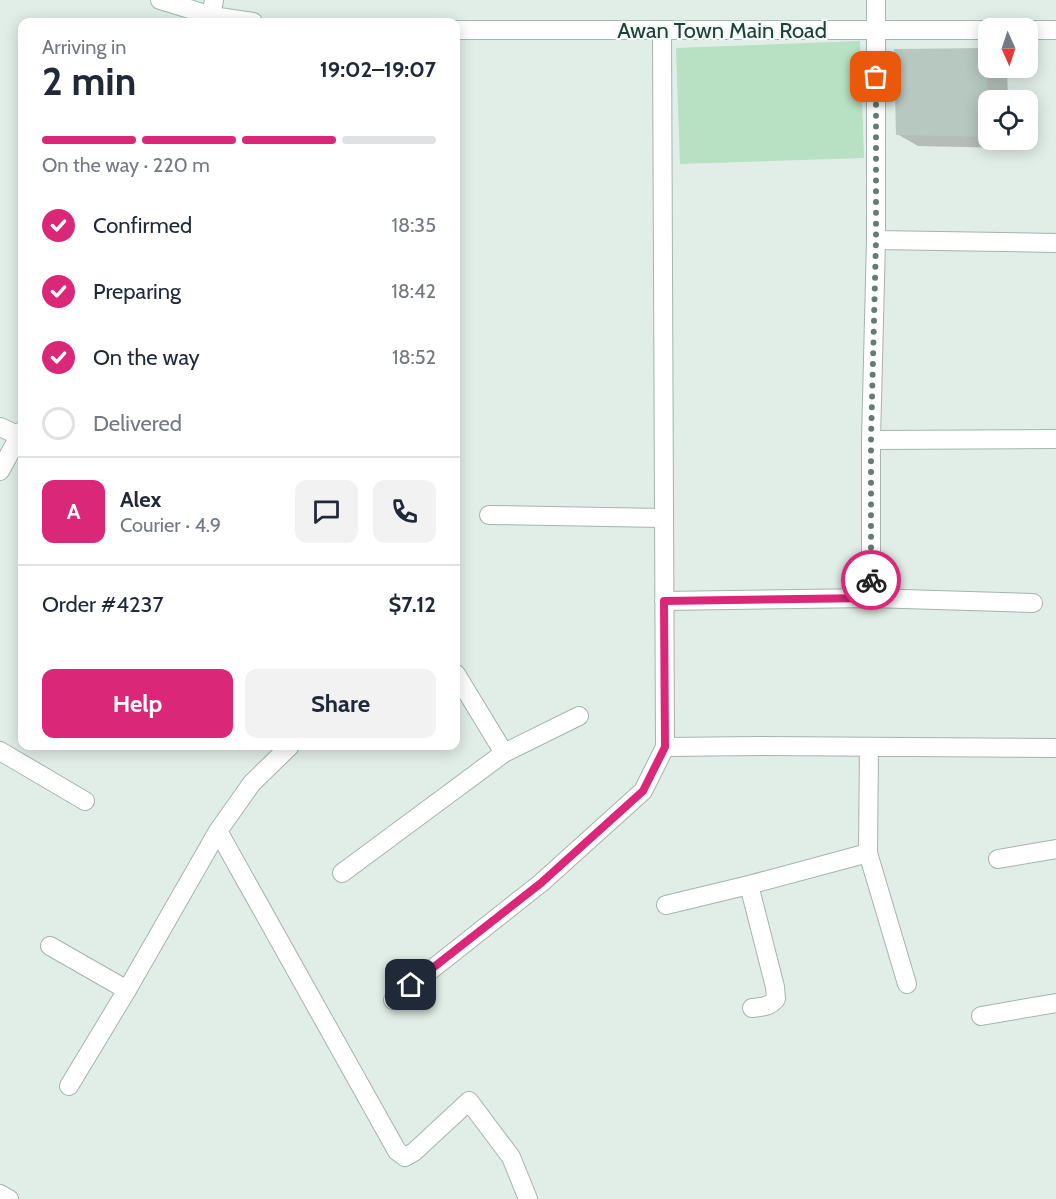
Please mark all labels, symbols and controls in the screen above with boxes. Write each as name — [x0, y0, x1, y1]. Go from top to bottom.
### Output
street label: Awan Town Main Road — [617, 17, 827, 44]
north arrow — [978, 18, 1038, 78]
map controls — [978, 18, 1038, 150]
text: Arriving in — [42, 35, 126, 59]
pin — [850, 51, 901, 102]
text: 19:02–19:07 — [320, 56, 436, 83]
text: 2 min — [42, 57, 136, 105]
icon: bag — [859, 60, 892, 93]
button: locate — [978, 90, 1038, 150]
text: On the way · 220 m — [42, 153, 210, 177]
icon: check — [42, 209, 75, 242]
text: Confirmed — [93, 212, 192, 239]
text: 18:35 — [392, 213, 436, 237]
icon: check — [42, 275, 75, 308]
text: Preparing — [93, 278, 181, 305]
text: 18:42 — [391, 279, 436, 303]
icon: check — [42, 341, 75, 374]
text: On the way — [93, 344, 200, 371]
text: 18:52 — [392, 345, 436, 369]
text: Delivered — [93, 410, 182, 437]
button: chat — [295, 480, 358, 543]
button: phone — [373, 480, 436, 543]
text: Alex — [120, 486, 161, 513]
text: A — [67, 498, 80, 525]
text: Courier · 4.9 — [120, 513, 221, 537]
courier — [841, 550, 901, 610]
icon: bike — [855, 564, 888, 597]
text: Order #4237 — [42, 591, 164, 618]
text: $7.12 — [389, 591, 436, 618]
button: Help — [42, 669, 233, 738]
button: Share — [245, 669, 436, 738]
pin — [385, 959, 436, 1010]
icon: home — [394, 968, 427, 1001]

